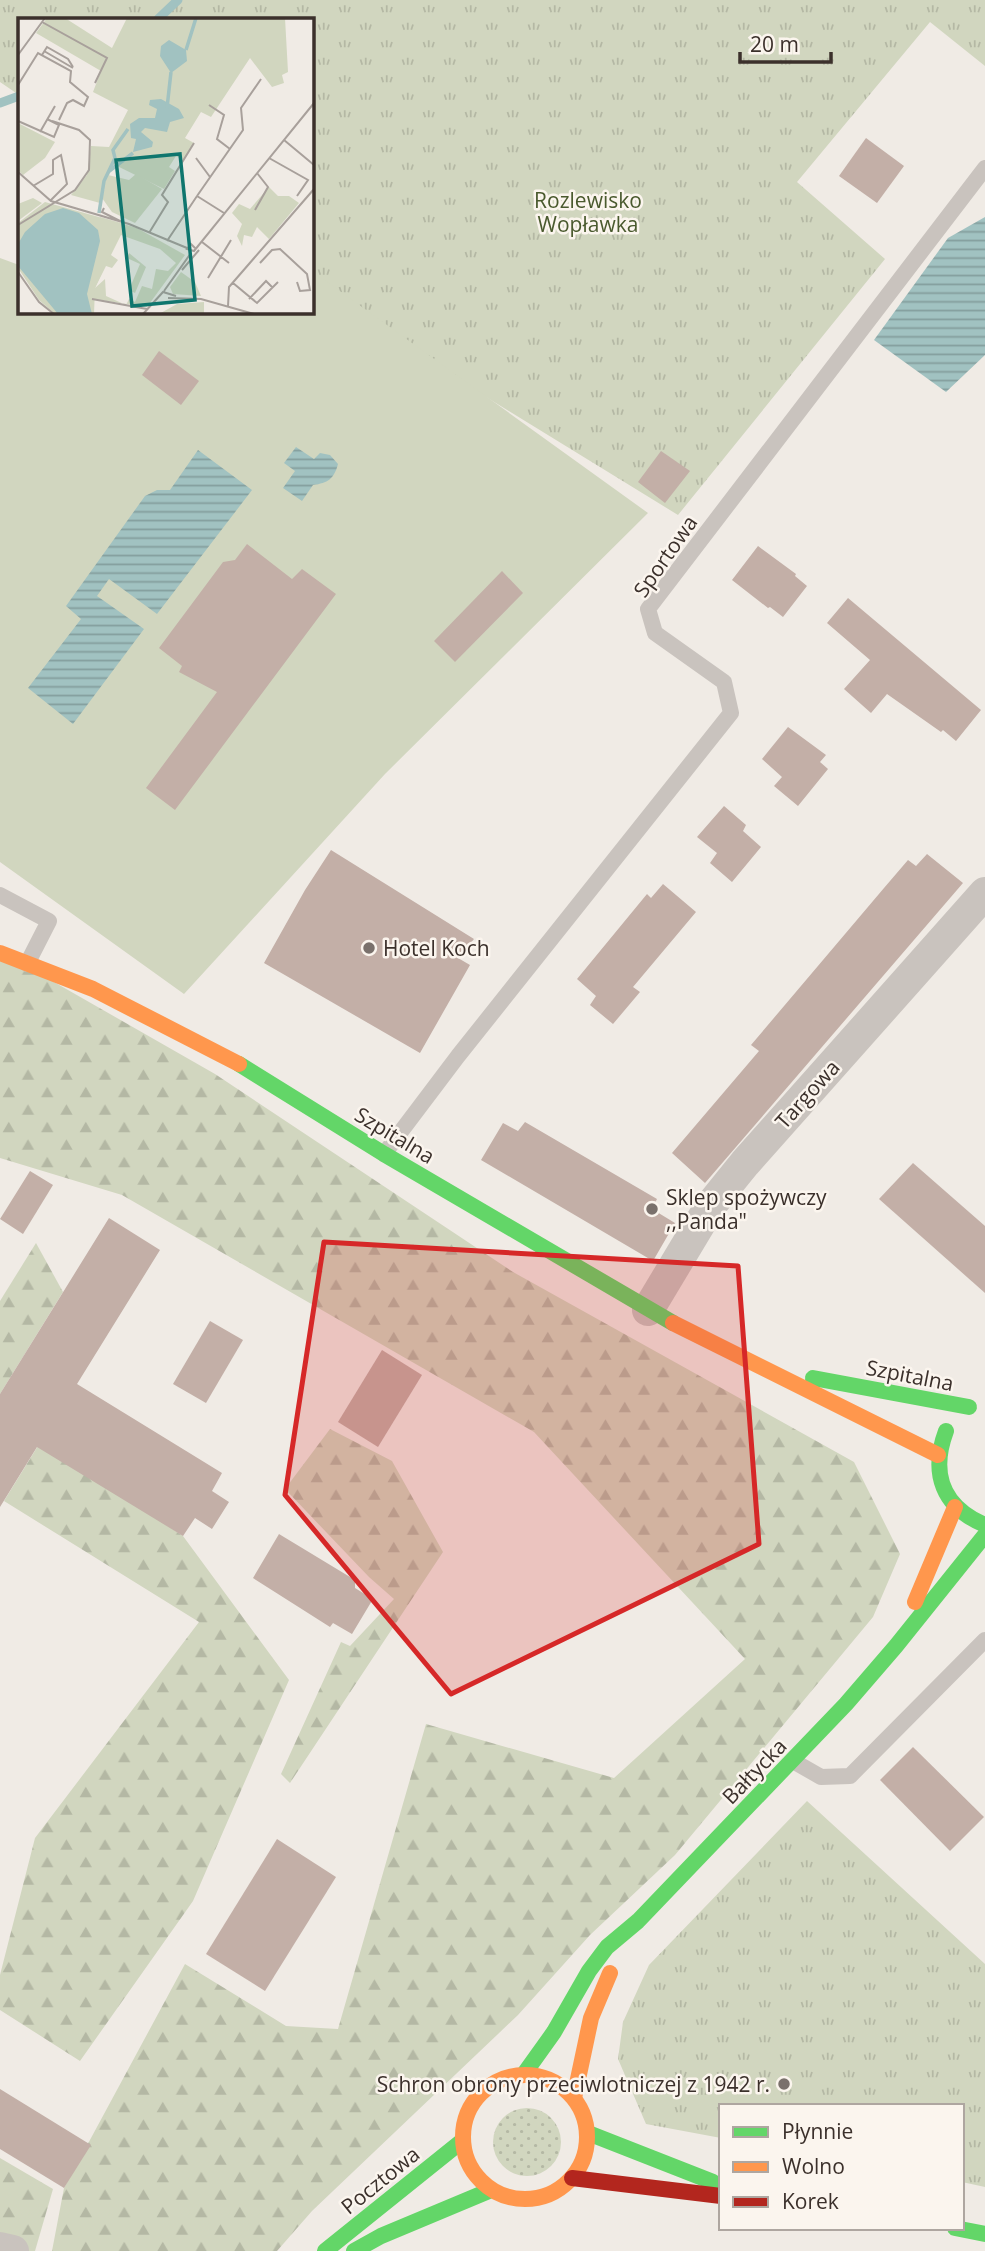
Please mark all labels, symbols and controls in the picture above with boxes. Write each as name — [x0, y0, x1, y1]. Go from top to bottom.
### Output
inset map — [18, 18, 313, 313]
scale bar — [740, 21, 831, 65]
text: 20 m — [750, 30, 799, 58]
park label: Rozlewisko Wopławka — [534, 186, 642, 238]
street label: Sportowa — [627, 510, 703, 602]
place label: Hotel Koch — [383, 934, 490, 962]
marker: Hotel Koch — [361, 940, 377, 956]
street label: Targowa — [769, 1053, 845, 1135]
street label: Szpitalna — [350, 1100, 440, 1170]
place label: Sklep spożywczy ,,Panda" — [666, 1183, 827, 1235]
marker: Sklep spożywczy ,,Panda" — [644, 1201, 660, 1217]
street label: Szpitalna — [864, 1353, 956, 1397]
street label: Bałtycka — [716, 1732, 792, 1810]
place label: Schron obrony przeciwlotniczej z 1942 r. — [377, 2070, 770, 2098]
marker: Schron obrony przeciwlotniczej z 1942 r. — [776, 2076, 792, 2092]
legend — [719, 2104, 964, 2230]
text: Płynnie — [782, 2117, 853, 2145]
street label: Pocztowa — [335, 2140, 425, 2220]
text: Wolno — [782, 2152, 845, 2180]
text: Korek — [782, 2187, 839, 2215]

